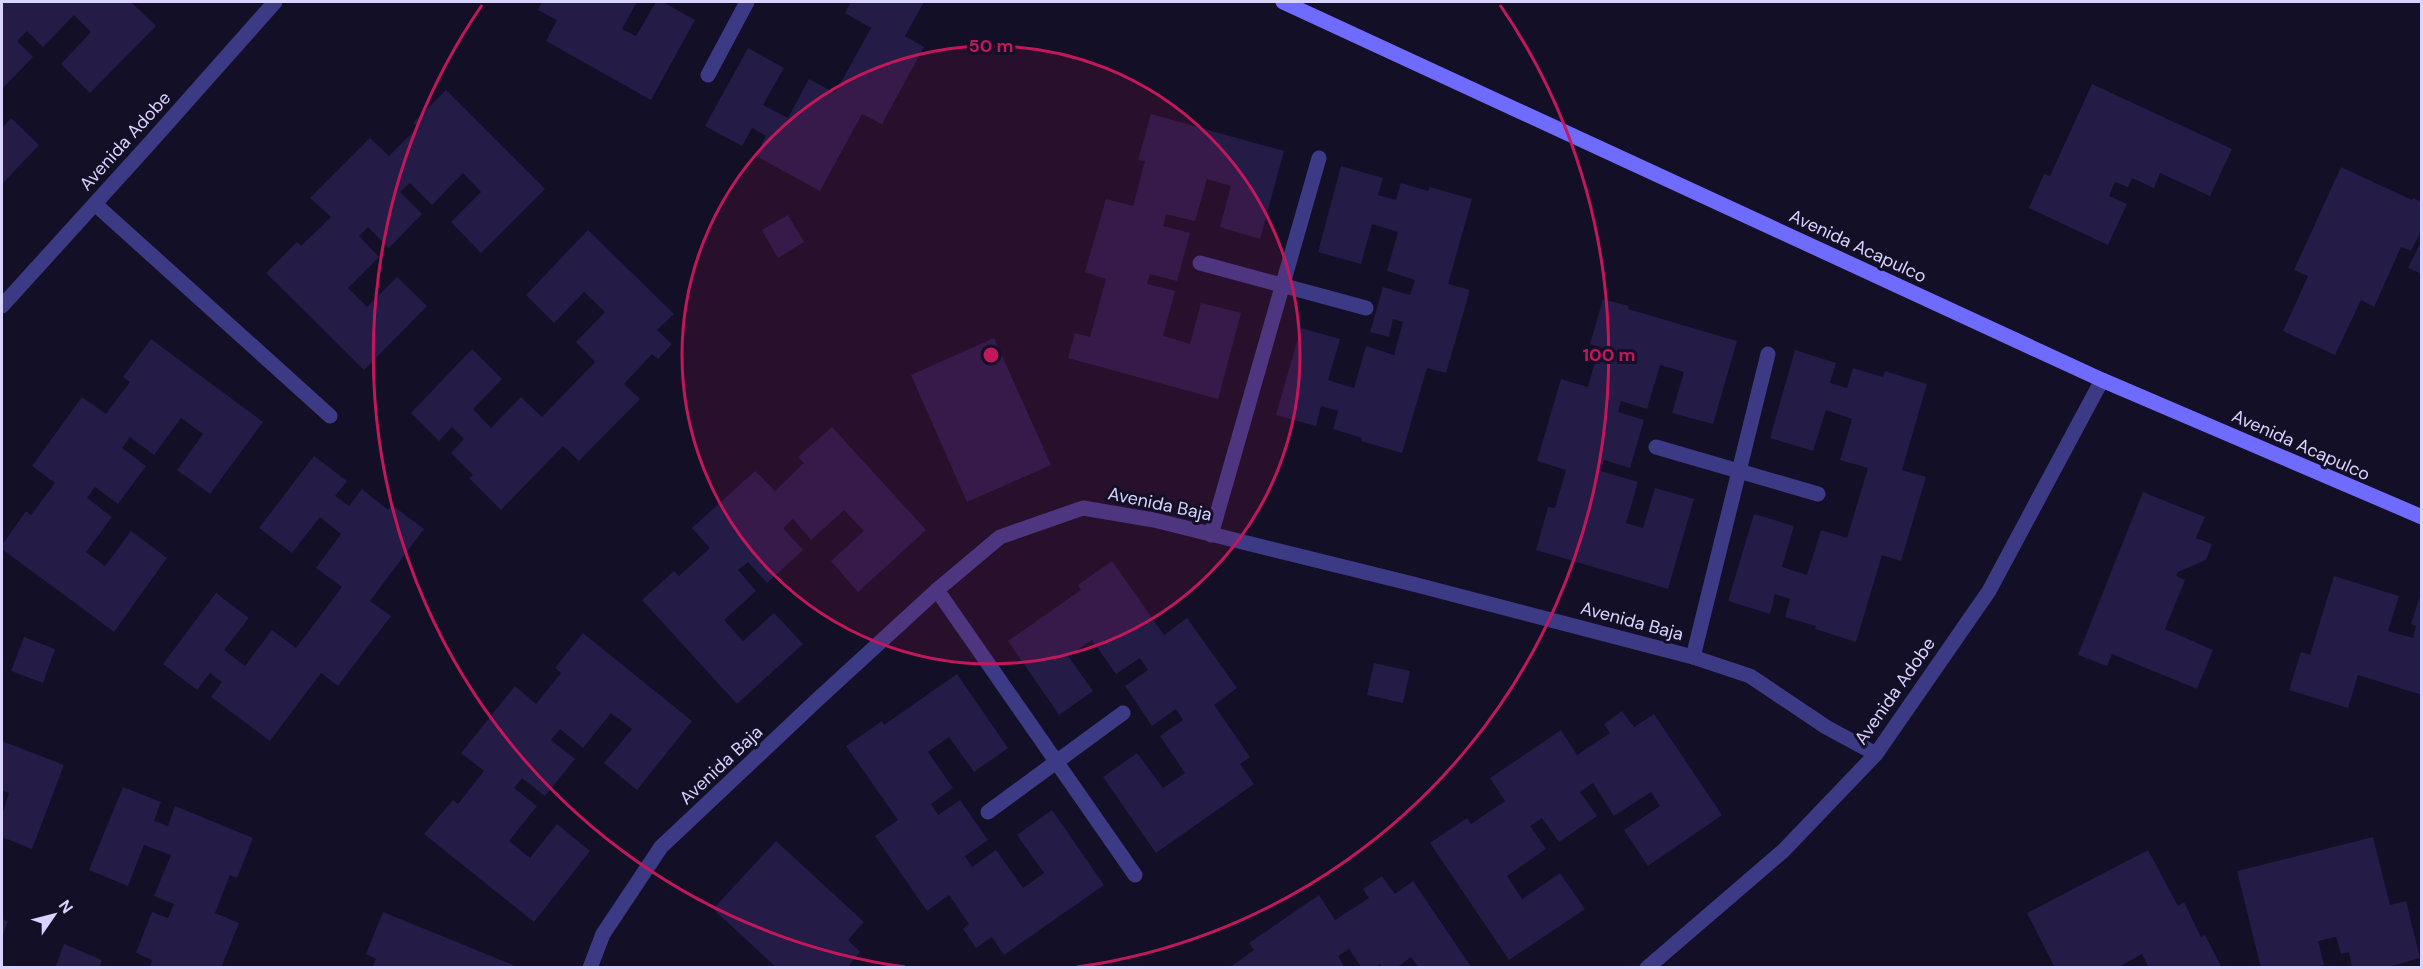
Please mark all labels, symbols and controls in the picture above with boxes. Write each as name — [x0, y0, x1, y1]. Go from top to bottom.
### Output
text: 50 m — [968, 34, 1014, 58]
street label: Avenida Adobe — [74, 86, 176, 196]
street label: Avenida Acapulco — [1785, 204, 1931, 288]
text: 100 m — [1582, 343, 1636, 367]
centre of rings — [981, 345, 1001, 365]
street label: Avenida Acapulco — [2228, 404, 2374, 486]
street label: Avenida Baja — [1106, 481, 1214, 527]
street label: Avenida Baja — [1578, 596, 1686, 646]
street label: Avenida Adobe — [1849, 633, 1941, 749]
street label: Avenida Baja — [674, 720, 768, 810]
north arrow — [24, 885, 84, 945]
text: N — [54, 896, 78, 917]

